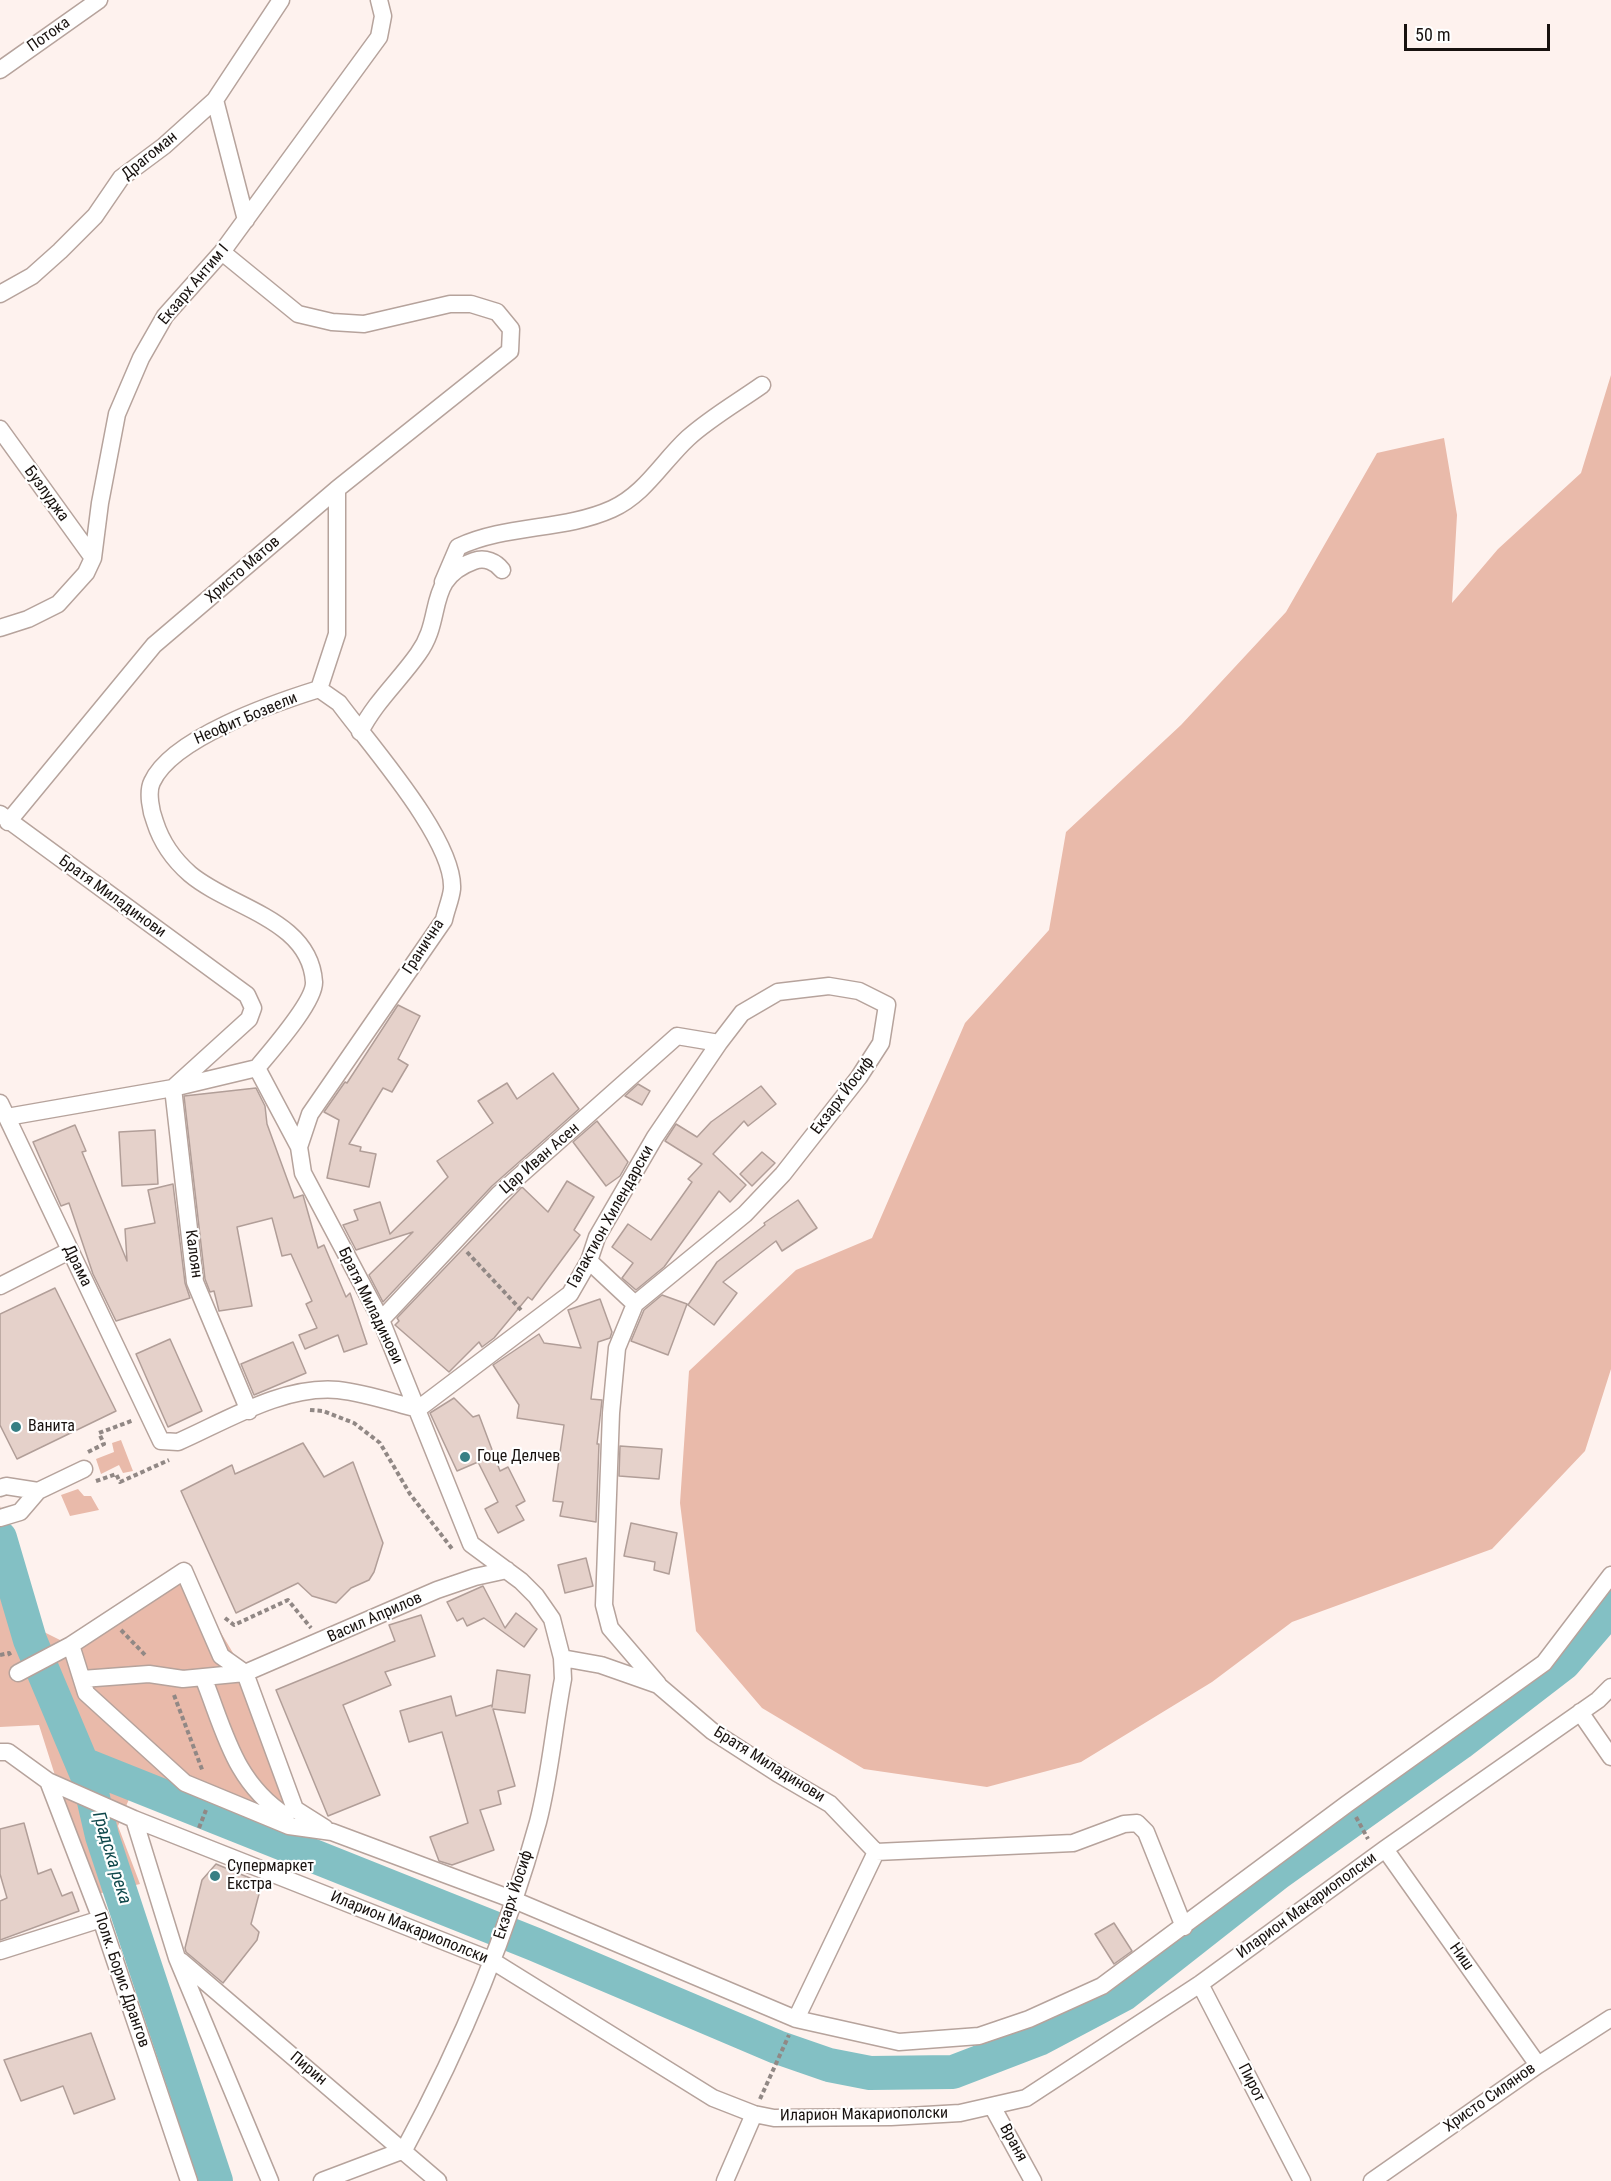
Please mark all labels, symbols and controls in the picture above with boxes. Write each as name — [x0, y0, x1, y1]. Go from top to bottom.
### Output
scale bar — [1407, 12, 1552, 50]
street label: Потока — [24, 13, 74, 57]
text: 50 m — [1415, 24, 1450, 45]
street label: Драгоман — [118, 128, 182, 184]
street label: Екзарх Антим I — [155, 241, 233, 329]
street label: Бузлуджа — [19, 463, 73, 525]
street label: Христо Матов — [202, 532, 284, 608]
street label: Неофит Бозвели — [192, 689, 300, 749]
street label: Братя Миладинови — [55, 852, 169, 942]
street label: Гранична — [399, 916, 449, 978]
street label: Екзарх Йосиф — [808, 1053, 878, 1139]
street label: Цар Иван Асен — [496, 1119, 584, 1199]
street label: Галактион Хилендарски — [564, 1142, 658, 1292]
street label: Калоян — [180, 1229, 206, 1279]
street label: Драма — [59, 1242, 95, 1290]
street label: Братя Миладинови — [333, 1244, 407, 1368]
place label: Ванита — [28, 1417, 75, 1437]
marker: Ванита — [9, 1420, 23, 1434]
place label: Гоце Делчев — [477, 1447, 560, 1467]
marker: Гоце Делчев — [458, 1450, 472, 1464]
street label: Васил Априлов — [325, 1589, 425, 1647]
street label: Братя Миладинови — [710, 1723, 828, 1807]
water label: Градска река — [87, 1809, 135, 1907]
street label: Екзарх Йосиф — [491, 1848, 537, 1942]
street label: Иларион Макариополски — [1233, 1849, 1381, 1963]
place label: Супермаркет Екстра — [227, 1857, 314, 1895]
marker: Супермаркет Екстра — [208, 1869, 222, 1883]
street label: Иларион Макариополски — [327, 1888, 491, 1968]
street label: Полк. Борис Дрангов — [89, 1910, 153, 2050]
street label: Ниш — [1445, 1939, 1477, 1975]
street label: Пирин — [286, 2048, 330, 2090]
street label: Христо Силянов — [1440, 2059, 1540, 2137]
street label: Пирот — [1233, 2061, 1269, 2105]
street label: Иларион Макариополски — [780, 2104, 948, 2126]
street label: Враня — [995, 2121, 1031, 2165]

